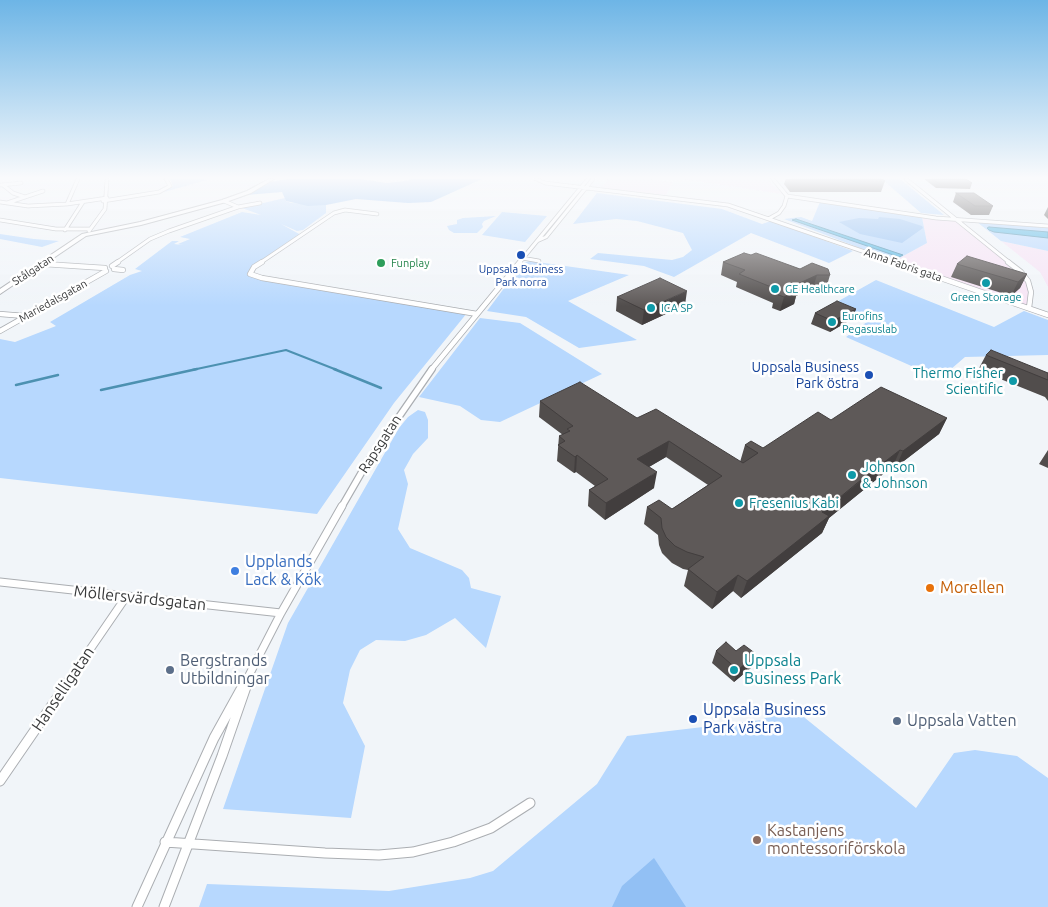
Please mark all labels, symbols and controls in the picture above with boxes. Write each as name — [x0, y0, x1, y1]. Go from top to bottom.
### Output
street label: Anna Fabris gata — [862, 246, 944, 284]
marker: Uppsala Business Park norra — [515, 249, 527, 261]
street label: Stålgatan — [10, 252, 56, 288]
place label: Funplay — [391, 256, 429, 270]
marker: Funplay — [375, 257, 387, 269]
place label: Uppsala Business Park norra — [479, 262, 563, 288]
street label: Mariedalsgatan — [17, 277, 89, 325]
marker: Green Storage — [980, 277, 992, 289]
place label: GE Healthcare — [785, 282, 855, 296]
marker: GE Healthcare — [769, 283, 781, 295]
place label: Green Storage — [950, 290, 1022, 304]
place label: ICA SP — [661, 301, 693, 315]
marker: ICA SP — [645, 302, 657, 314]
place label: Eurofins Pegasuslab — [842, 309, 897, 335]
marker: Eurofins Pegasuslab — [826, 316, 838, 328]
place label: Uppsala Business Park östra — [751, 359, 859, 392]
place label: Thermo Fisher Scientific — [913, 365, 1003, 398]
marker: Uppsala Business Park östra — [863, 369, 875, 381]
marker: Thermo Fisher Scientific — [1007, 375, 1019, 387]
street label: Rapsgatan — [355, 412, 405, 476]
place label: Johnson & Johnson — [862, 459, 928, 492]
marker: Johnson & Johnson — [846, 469, 858, 481]
place label: Fresenius Kabi — [749, 495, 839, 511]
marker: Fresenius Kabi — [733, 497, 745, 509]
place label: Upplands Lack & Kök — [245, 552, 322, 590]
marker: Upplands Lack & Kök — [229, 565, 241, 577]
place label: Morellen — [940, 578, 1004, 598]
street label: Möllersvärdsgatan — [73, 582, 207, 614]
marker: Morellen — [924, 582, 936, 594]
street label: Hanselligatan — [28, 643, 98, 735]
place label: Bergstrands Utbildningar — [180, 651, 270, 689]
place label: Uppsala Business Park — [744, 651, 841, 689]
marker: Bergstrands Utbildningar — [164, 664, 176, 676]
marker: Uppsala Business Park — [728, 664, 740, 676]
place label: Uppsala Business Park västra — [703, 700, 826, 738]
place label: Uppsala Vatten — [907, 711, 1017, 731]
marker: Uppsala Business Park västra — [687, 713, 699, 725]
marker: Uppsala Vatten — [891, 715, 903, 727]
place label: Kastanjens montessoriförskola — [767, 821, 906, 859]
marker: Kastanjens montessoriförskola — [751, 834, 763, 846]

